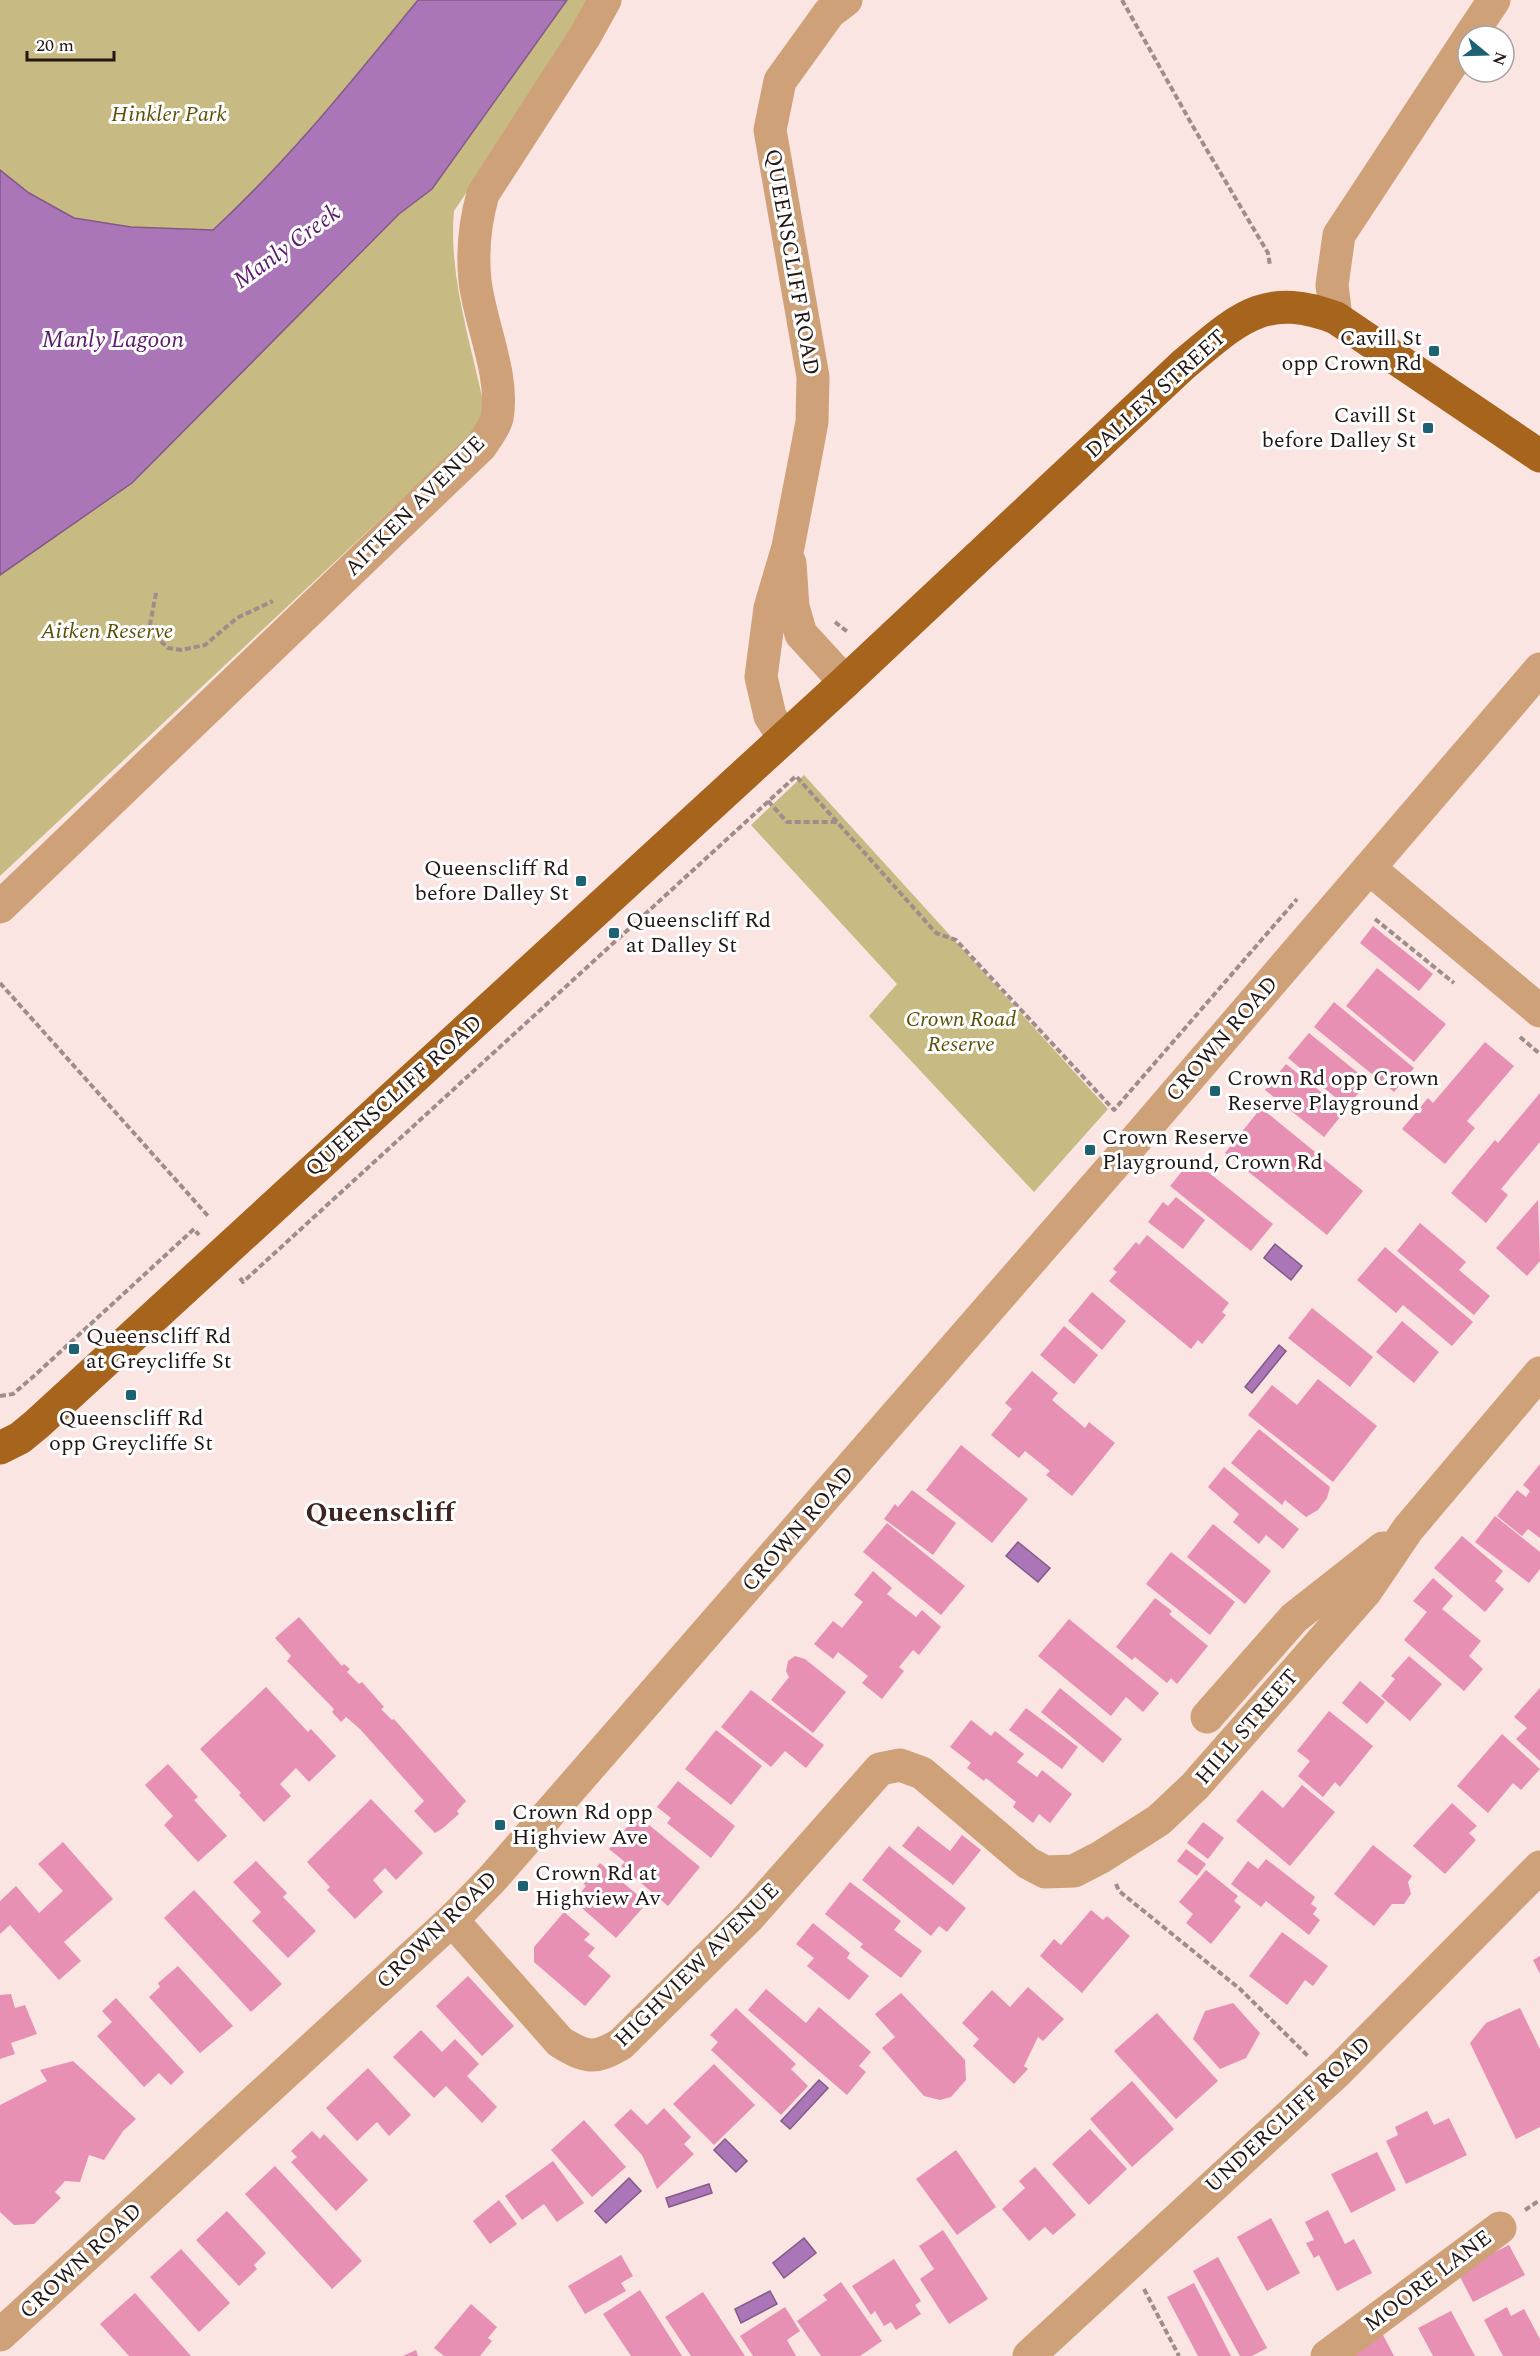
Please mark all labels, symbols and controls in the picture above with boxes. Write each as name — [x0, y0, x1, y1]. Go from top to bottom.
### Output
scale bar — [27, 24, 114, 62]
north arrow — [1456, 24, 1516, 84]
text: 20 m — [36, 32, 74, 59]
text: N — [1486, 48, 1513, 69]
park label: Hinkler Park — [111, 98, 227, 131]
street label: QUEENSCLIFF ROAD — [756, 146, 828, 378]
water label: Manly Creek — [226, 196, 348, 298]
street label: DALLEY STREET — [1078, 321, 1234, 467]
water label: Manly Lagoon — [42, 322, 185, 358]
place label: Cavill St opp Crown Rd — [1281, 322, 1422, 380]
marker: Cavill St opp Crown Rd — [1427, 344, 1441, 358]
place label: Cavill St before Dalley St — [1262, 399, 1416, 457]
marker: Cavill St before Dalley St — [1421, 421, 1435, 435]
street label: AITKEN AVENUE — [337, 428, 493, 584]
park label: Aitken Reserve — [40, 615, 173, 648]
place label: Queenscliff Rd before Dalley St — [415, 852, 569, 910]
marker: Queenscliff Rd before Dalley St — [574, 874, 588, 888]
place label: Queenscliff Rd at Dalley St — [626, 904, 771, 962]
marker: Queenscliff Rd at Dalley St — [607, 926, 621, 940]
street label: CROWN ROAD — [1158, 969, 1286, 1109]
park label: Crown Road Reserve — [906, 1003, 1016, 1061]
street label: QUEENSCLIFF ROAD — [298, 1007, 490, 1185]
place label: Crown Rd opp Crown Reserve Playground — [1227, 1062, 1439, 1120]
marker: Crown Rd opp Crown Reserve Playground — [1208, 1084, 1222, 1098]
place label: Crown Reserve Playground, Crown Rd — [1102, 1121, 1323, 1179]
marker: Crown Reserve Playground, Crown Rd — [1083, 1143, 1097, 1157]
place label: Queenscliff Rd at Greycliffe St — [86, 1320, 232, 1378]
marker: Queenscliff Rd at Greycliffe St — [67, 1342, 81, 1356]
marker: Queenscliff Rd opp Greycliffe St — [124, 1388, 138, 1402]
place label: Queenscliff Rd opp Greycliffe St — [49, 1402, 213, 1460]
street label: CROWN ROAD — [734, 1459, 862, 1599]
district label: Queenscliff — [306, 1491, 457, 1534]
street label: HILL STREET — [1187, 1662, 1307, 1792]
place label: Crown Rd opp Highview Ave — [512, 1796, 653, 1854]
marker: Crown Rd opp Highview Ave — [493, 1818, 507, 1832]
place label: Crown Rd at Highview Av — [535, 1857, 662, 1915]
street label: CROWN ROAD — [369, 1863, 505, 1997]
street label: HIGHVIEW AVENUE — [607, 1875, 787, 2055]
marker: Crown Rd at Highview Av — [516, 1879, 530, 1893]
street label: UNDERCLIFF ROAD — [1197, 2029, 1379, 2201]
street label: CROWN ROAD — [12, 2195, 150, 2327]
street label: MOORE LANE — [1357, 2222, 1499, 2340]

